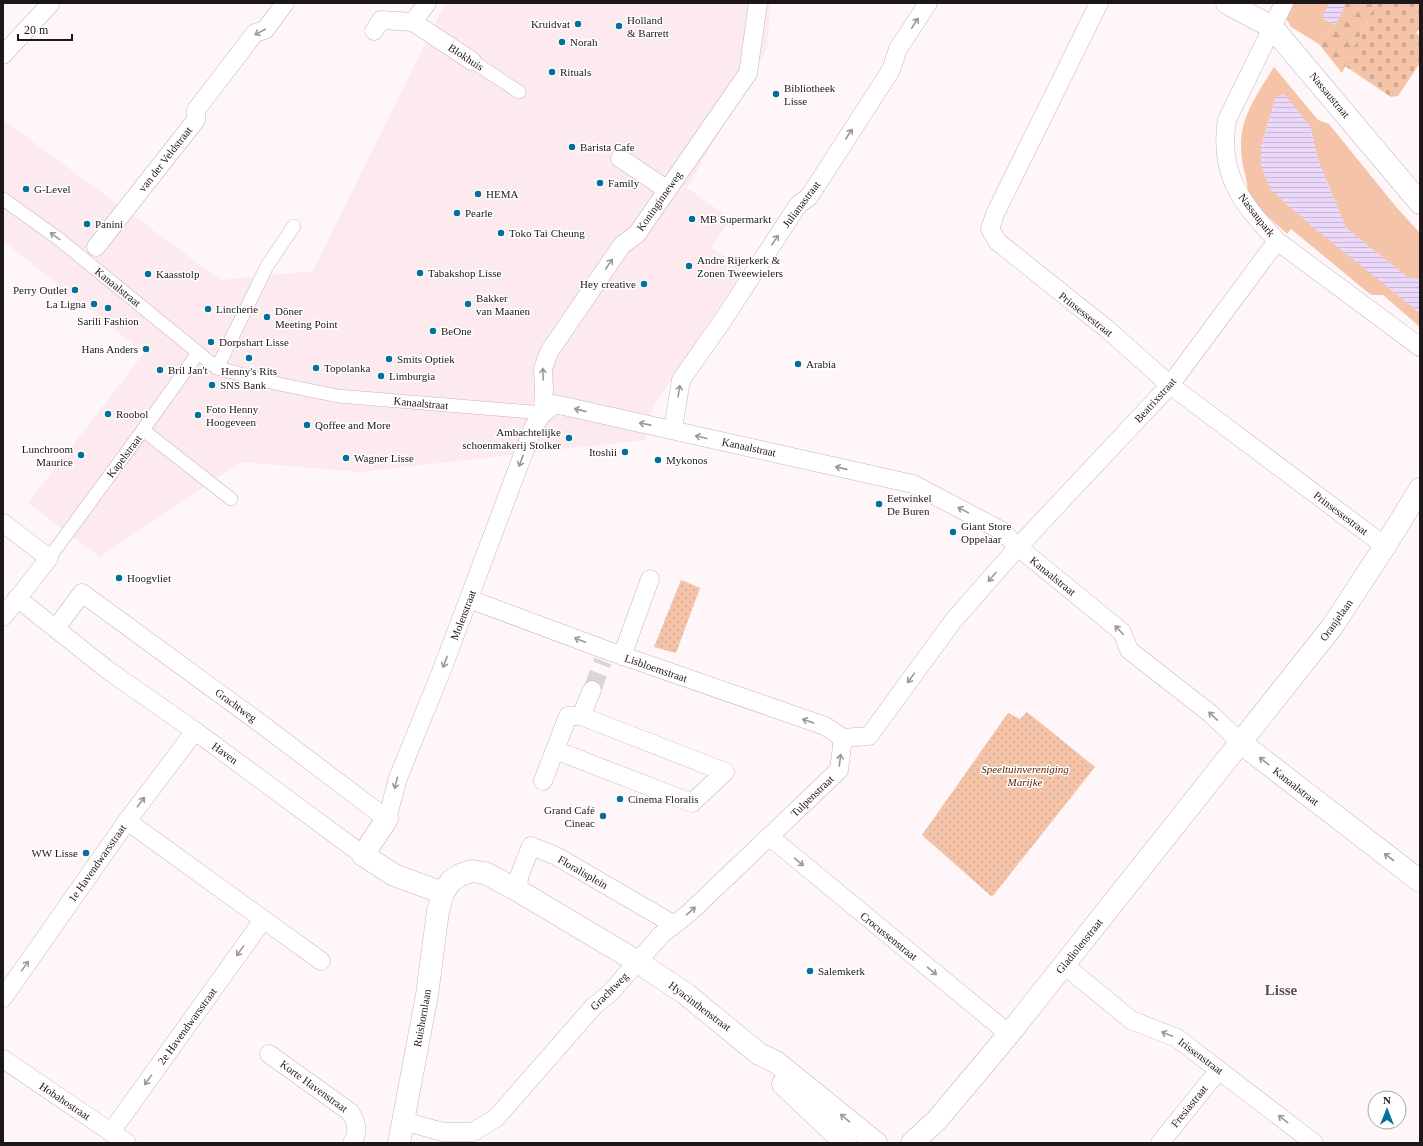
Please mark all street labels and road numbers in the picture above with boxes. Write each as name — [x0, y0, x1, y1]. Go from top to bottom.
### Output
street label: Blokhuis — [446, 41, 486, 73]
street label: Nassaustraat — [1308, 70, 1352, 120]
street label: van der Veldstraat — [136, 124, 194, 194]
street label: Koninginneweg — [634, 168, 684, 233]
street label: Julianastraat — [780, 178, 822, 230]
street label: Nassaupark — [1236, 191, 1278, 239]
street label: Kanaalstraat — [93, 265, 143, 309]
street label: Prinsessestraat — [1057, 289, 1115, 339]
street label: Beatrixstraat — [1132, 375, 1178, 425]
street label: Kanaalstraat — [393, 395, 449, 411]
street label: Kapelstraat — [104, 432, 144, 480]
street label: Kanaalstraat — [721, 435, 777, 459]
street label: Prinsessestraat — [1312, 489, 1370, 537]
street label: Kanaalstraat — [1028, 554, 1078, 598]
street label: Molenstraat — [448, 588, 478, 642]
street label: Oranjelaan — [1317, 596, 1355, 643]
street label: Lisbloemstraat — [623, 652, 689, 684]
street label: Grachtweg — [213, 686, 259, 724]
street label: Haven — [210, 740, 241, 767]
street label: Kanaalstraat — [1271, 764, 1321, 808]
street label: Tulpenstraat — [788, 773, 836, 819]
street label: 1e Havendwarsstraat — [66, 822, 128, 904]
street label: Floralisplein — [556, 853, 611, 891]
street label: Crocussenstraat — [858, 909, 920, 963]
street label: Gladiolenstraat — [1053, 916, 1105, 976]
street label: Grachtweg — [588, 969, 631, 1012]
street label: Hyacinthenstraat — [667, 979, 733, 1033]
street label: 2e Havendwarsstraat — [155, 985, 219, 1067]
street label: Ruishornlaan — [411, 988, 433, 1048]
street label: Irissenstraat — [1176, 1035, 1226, 1077]
street label: Korte Havenstraat — [278, 1058, 350, 1114]
street label: Hobahostraat — [37, 1080, 93, 1122]
street label: Fresiastraat — [1168, 1083, 1210, 1129]

